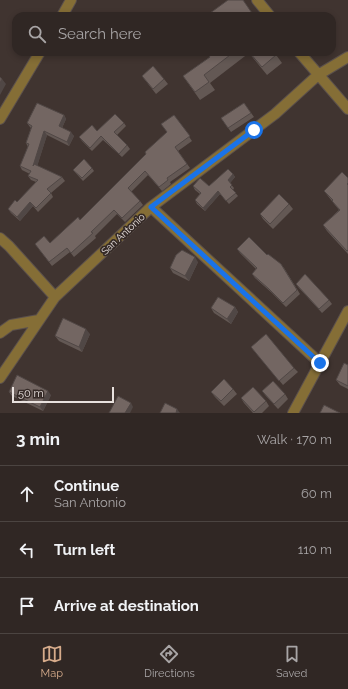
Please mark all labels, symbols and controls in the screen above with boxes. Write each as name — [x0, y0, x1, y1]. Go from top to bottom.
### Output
search box — [12, 12, 336, 56]
icon: search — [26, 23, 48, 45]
text: Search here — [58, 25, 141, 43]
route start — [245, 121, 263, 139]
street label: San Antonio — [99, 211, 147, 257]
route end — [311, 354, 329, 372]
scale bar — [12, 385, 114, 404]
text: 50 m — [18, 387, 44, 400]
text: 3 min — [16, 429, 60, 449]
text: Walk · 170 m — [257, 432, 332, 447]
text: Continue — [54, 477, 119, 495]
icon: ahead — [16, 483, 38, 505]
text: 60 m — [301, 486, 332, 501]
text: San Antonio — [54, 495, 126, 510]
icon: left — [16, 539, 38, 561]
text: Turn left — [54, 541, 115, 559]
text: 110 m — [298, 542, 332, 557]
icon: arrive — [16, 595, 38, 617]
text: Arrive at destination — [54, 597, 199, 615]
tab: Map — [41, 643, 63, 680]
tab: Directions — [144, 643, 195, 680]
tab: Saved — [276, 643, 307, 680]

